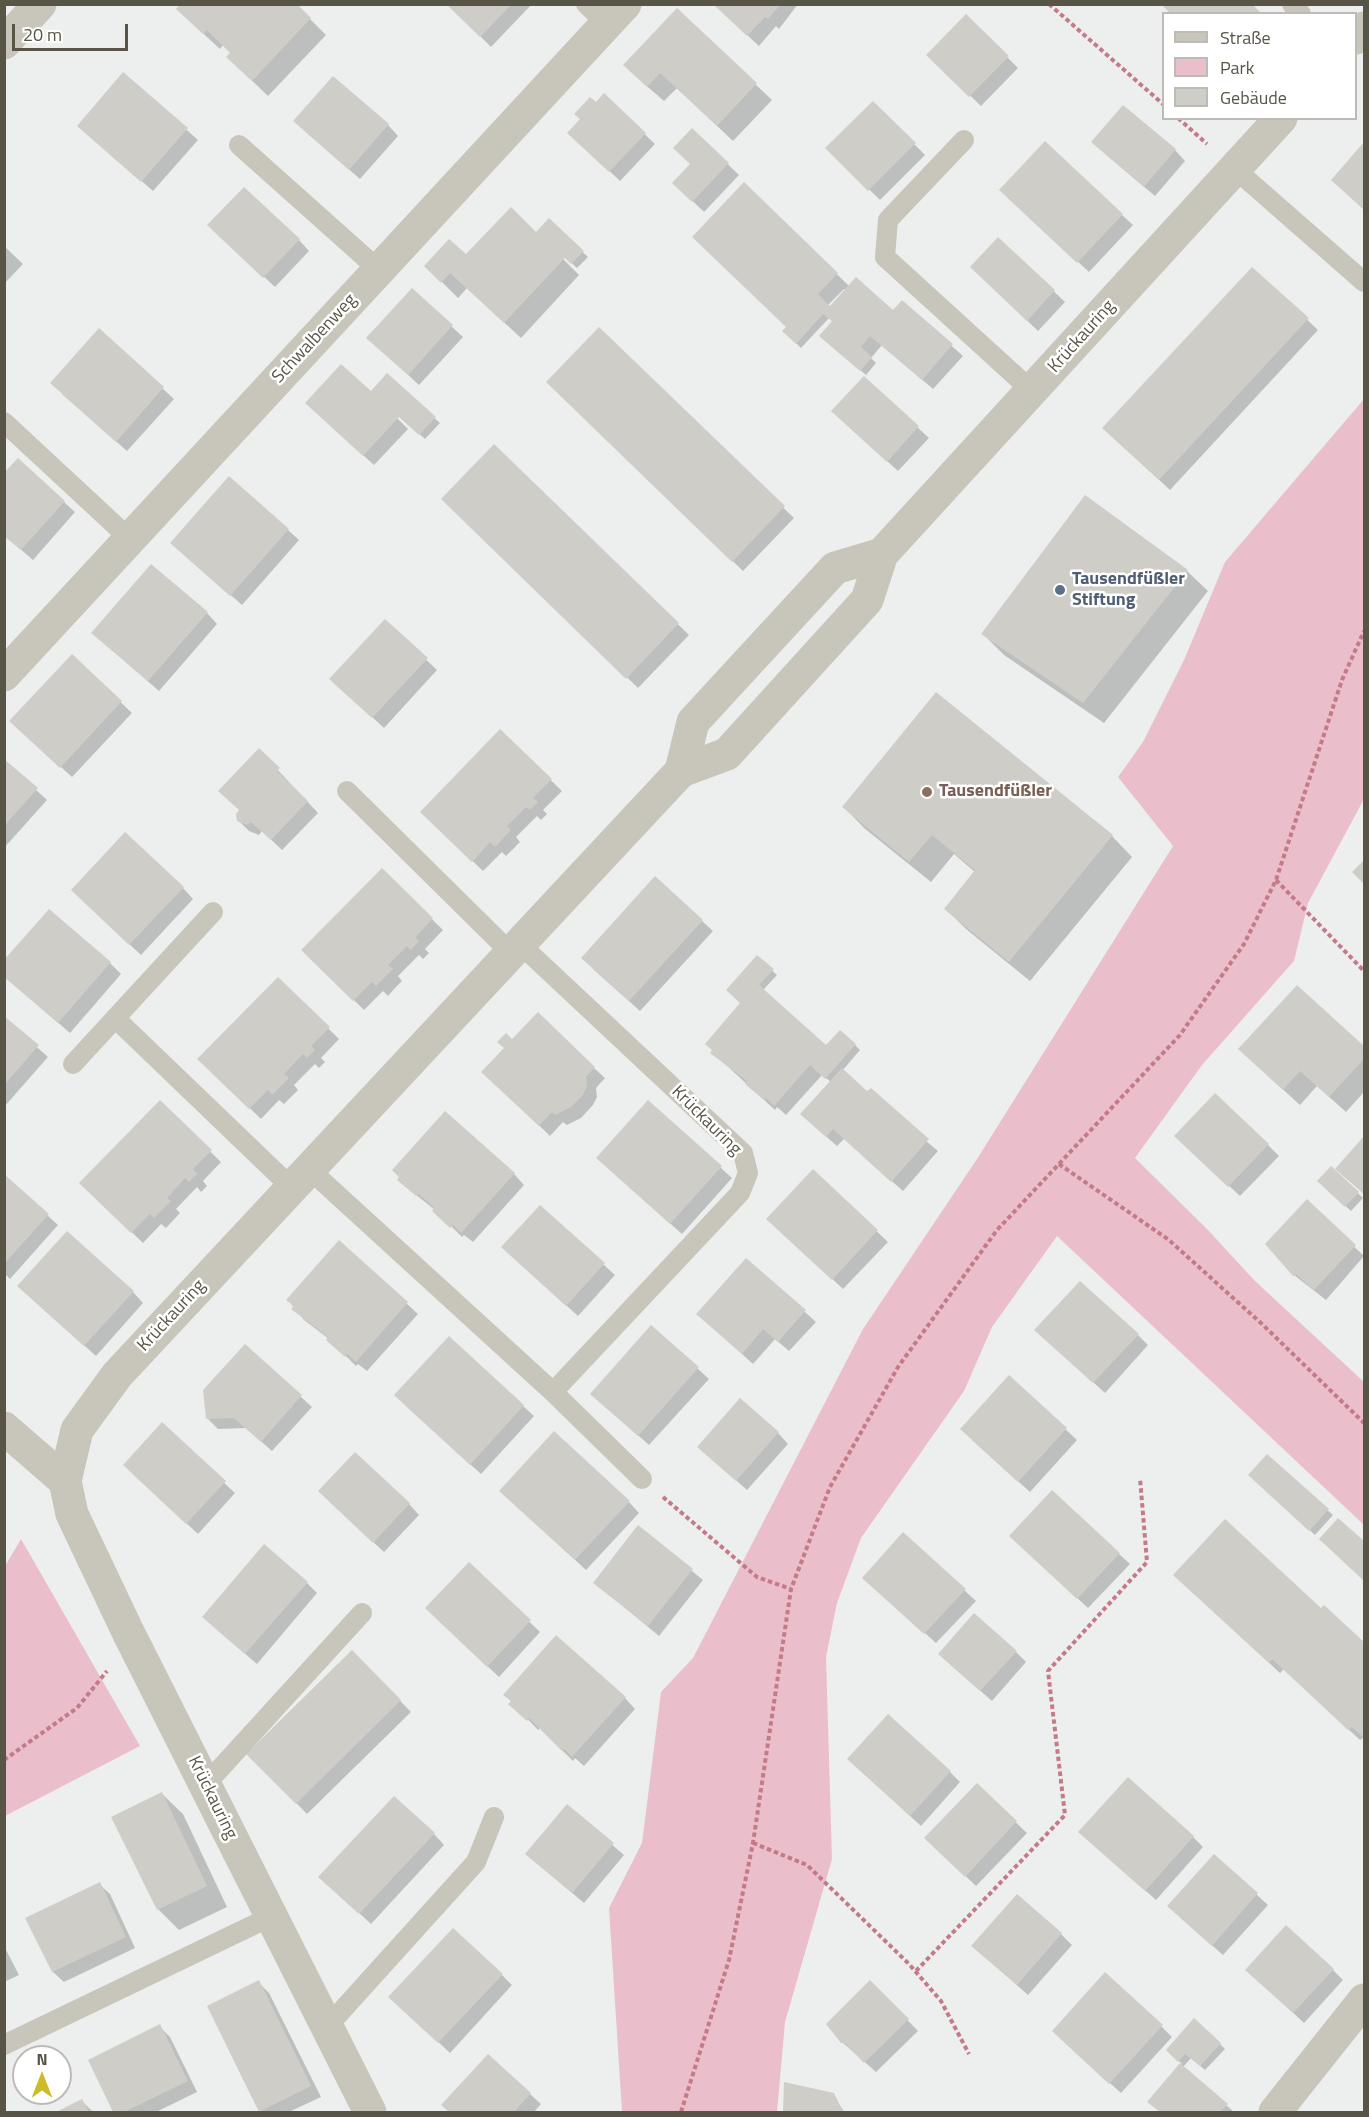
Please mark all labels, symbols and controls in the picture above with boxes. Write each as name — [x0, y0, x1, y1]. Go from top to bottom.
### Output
scale bar — [15, 12, 130, 50]
legend — [1162, 12, 1357, 120]
text: 20 m — [23, 21, 62, 48]
text: Straße — [1220, 24, 1271, 51]
text: Park — [1220, 54, 1254, 81]
text: Gebäude — [1220, 84, 1287, 111]
street label: Schwalbenweg — [268, 290, 362, 388]
street label: Krückauring — [1044, 296, 1120, 378]
place label: Tausendfüßler Stiftung — [1072, 569, 1185, 612]
marker: Tausendfüßler Stiftung — [1053, 583, 1067, 597]
place label: Tausendfüßler — [939, 781, 1052, 803]
marker: Tausendfüßler — [920, 785, 934, 799]
street label: Krückauring — [667, 1082, 745, 1160]
street label: Krückauring — [133, 1276, 211, 1356]
street label: Krückauring — [183, 1753, 241, 1843]
north arrow — [12, 2045, 72, 2105]
text: N — [36, 2047, 48, 2071]

